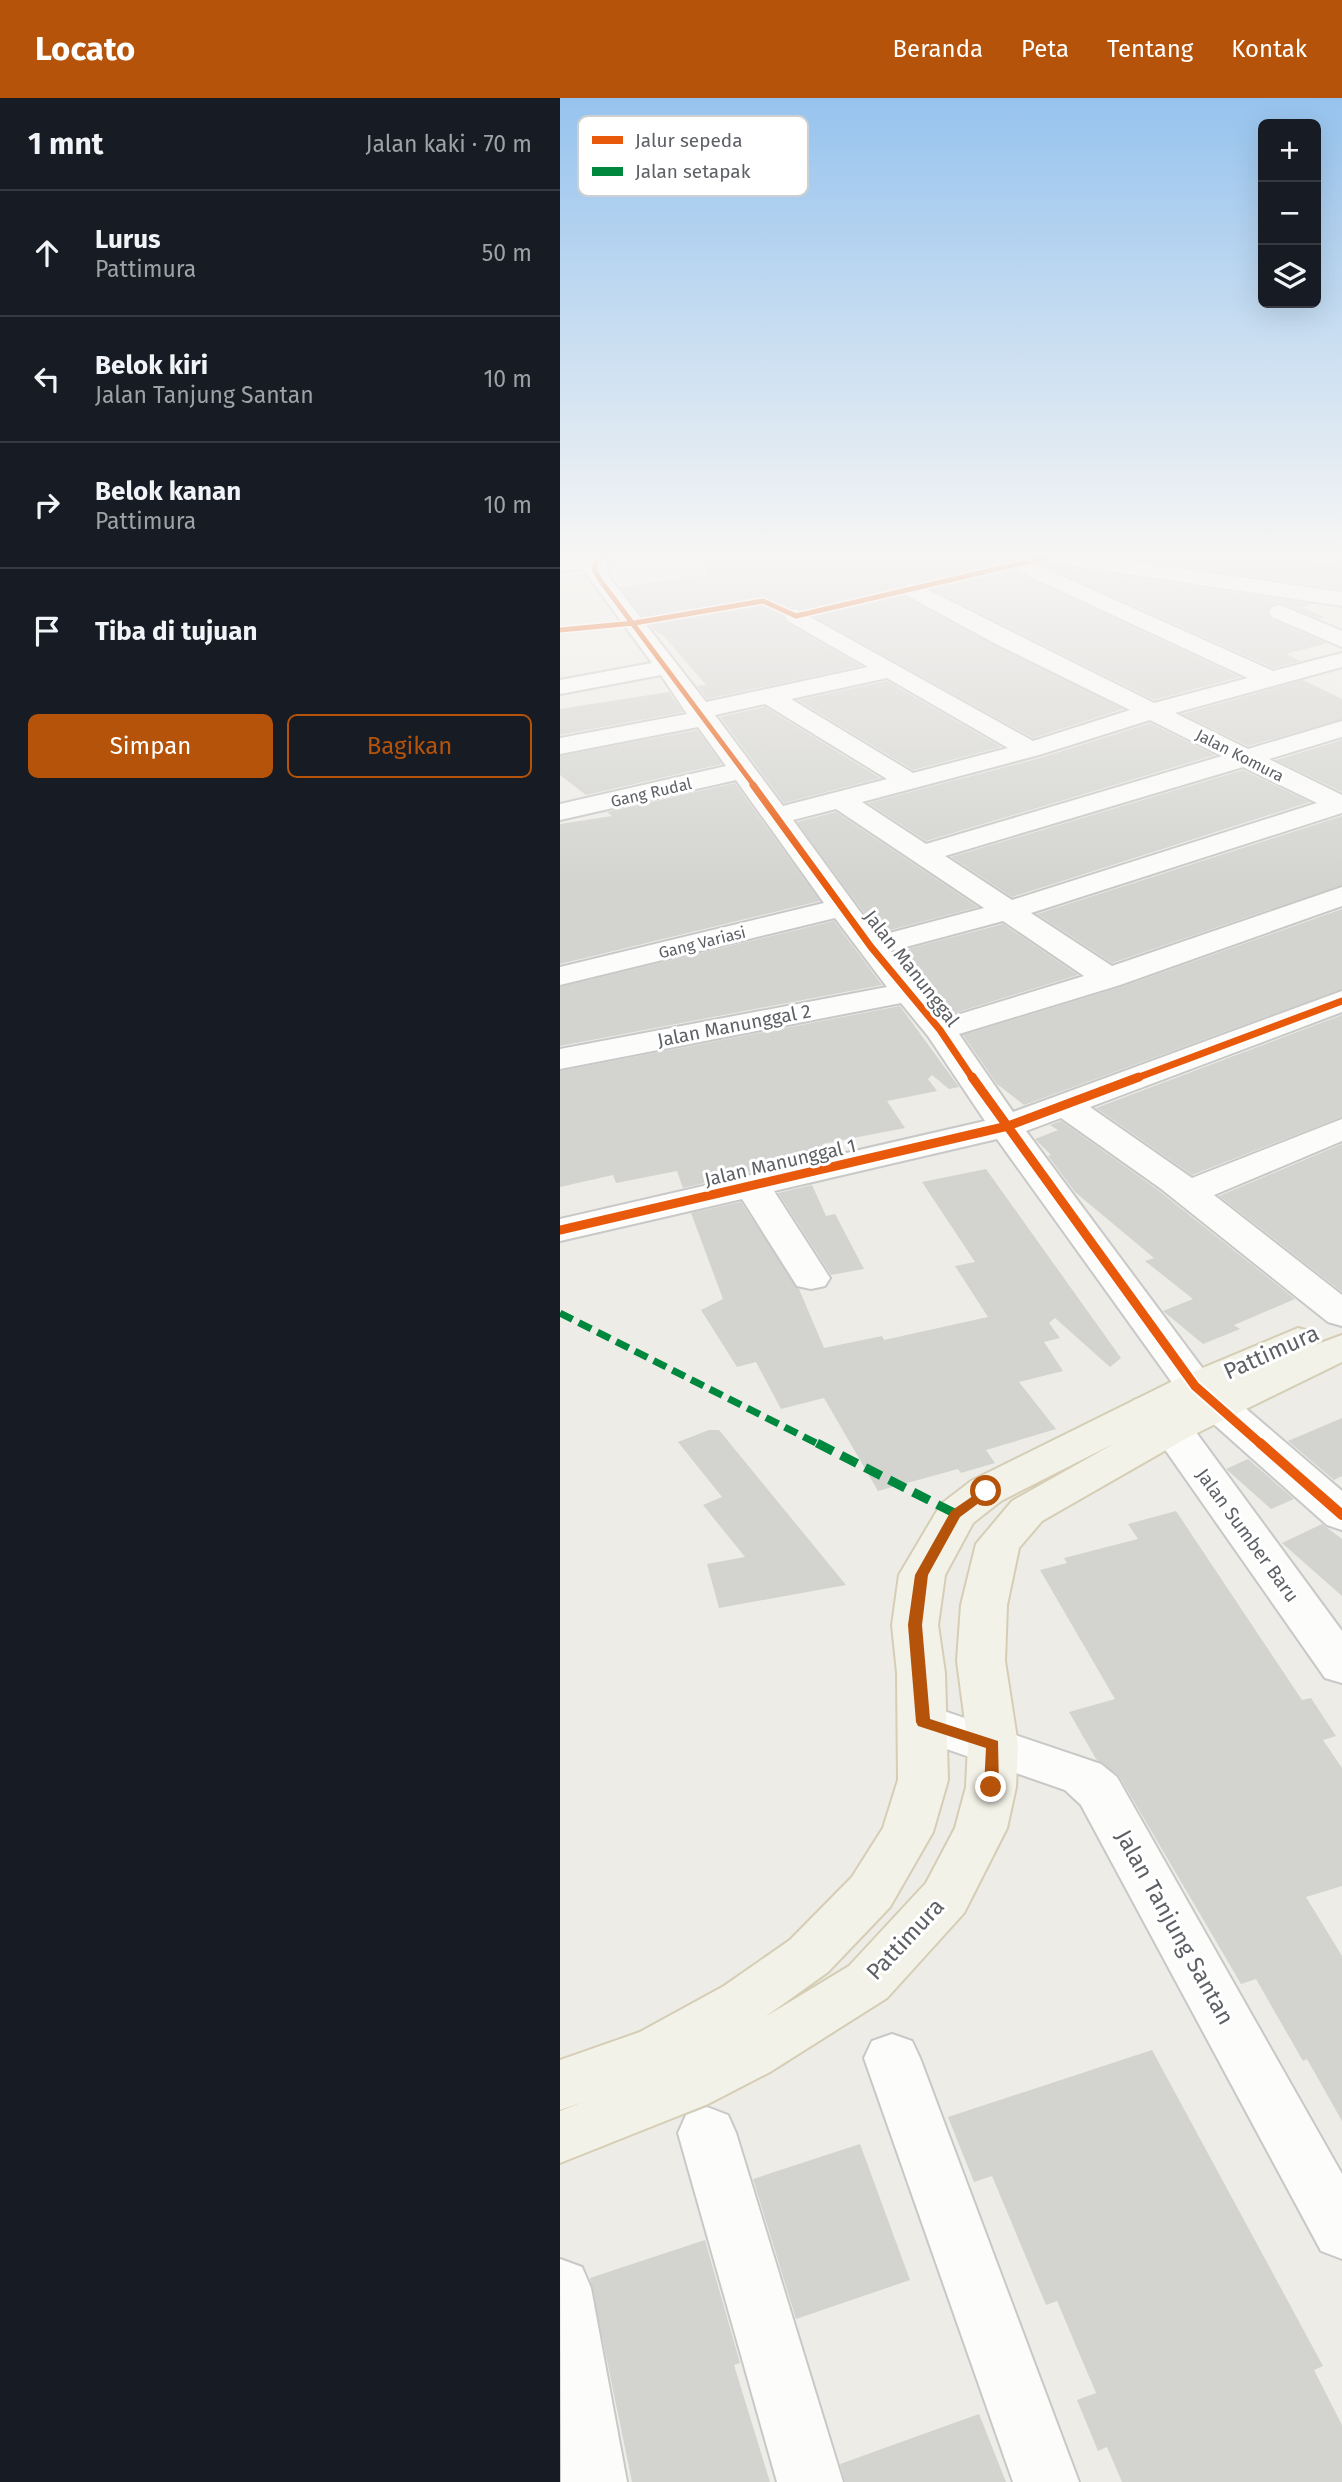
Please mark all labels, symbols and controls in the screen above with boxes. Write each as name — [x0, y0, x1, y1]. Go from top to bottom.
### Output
text: Locato — [35, 29, 135, 69]
text: Beranda — [892, 35, 983, 63]
text: Peta — [1021, 35, 1069, 63]
text: Tentang — [1107, 35, 1193, 63]
text: Kontak — [1231, 35, 1307, 63]
legend — [578, 116, 808, 196]
map controls — [1258, 119, 1321, 308]
button: + — [1258, 119, 1321, 182]
text: 1 mnt — [28, 126, 103, 162]
text: Jalur sepeda — [635, 129, 743, 152]
text: Jalan kaki · 70 m — [366, 130, 532, 158]
text: Jalan setapak — [635, 160, 751, 183]
button: − — [1258, 182, 1321, 245]
text: Lurus — [95, 224, 161, 255]
icon: ahead — [28, 234, 66, 272]
text: 50 m — [482, 239, 532, 267]
button: layers — [1258, 245, 1321, 308]
text: Pattimura — [95, 255, 196, 283]
text: Belok kiri — [95, 350, 208, 381]
icon: left — [28, 360, 66, 398]
text: 10 m — [483, 365, 532, 393]
text: Jalan Tanjung Santan — [95, 381, 314, 409]
text: Belok kanan — [95, 476, 241, 507]
icon: right — [28, 486, 66, 524]
text: 10 m — [483, 491, 532, 519]
text: Pattimura — [95, 507, 196, 535]
icon: arrive — [28, 612, 66, 650]
text: Tiba di tujuan — [95, 616, 257, 647]
button: Simpan — [28, 714, 273, 778]
button: Bagikan — [287, 714, 532, 778]
street label: Jalan Komura — [1193, 725, 1287, 786]
street label: Gang Rudal — [609, 774, 694, 811]
street label: Jalan Manunggal — [859, 905, 964, 1031]
street label: Gang Variasi — [657, 923, 748, 962]
street label: Jalan Manunggal 2 — [655, 999, 813, 1052]
street label: Jalan Manunggal 1 — [702, 1134, 858, 1191]
street label: Pattimura — [1219, 1319, 1323, 1385]
street label: Jalan Sumber Baru — [1191, 1464, 1304, 1607]
route start — [970, 1475, 1001, 1506]
route end — [975, 1771, 1006, 1802]
street label: Jalan Tanjung Santan — [1110, 1825, 1240, 2029]
street label: Pattimura — [860, 1892, 950, 1986]

